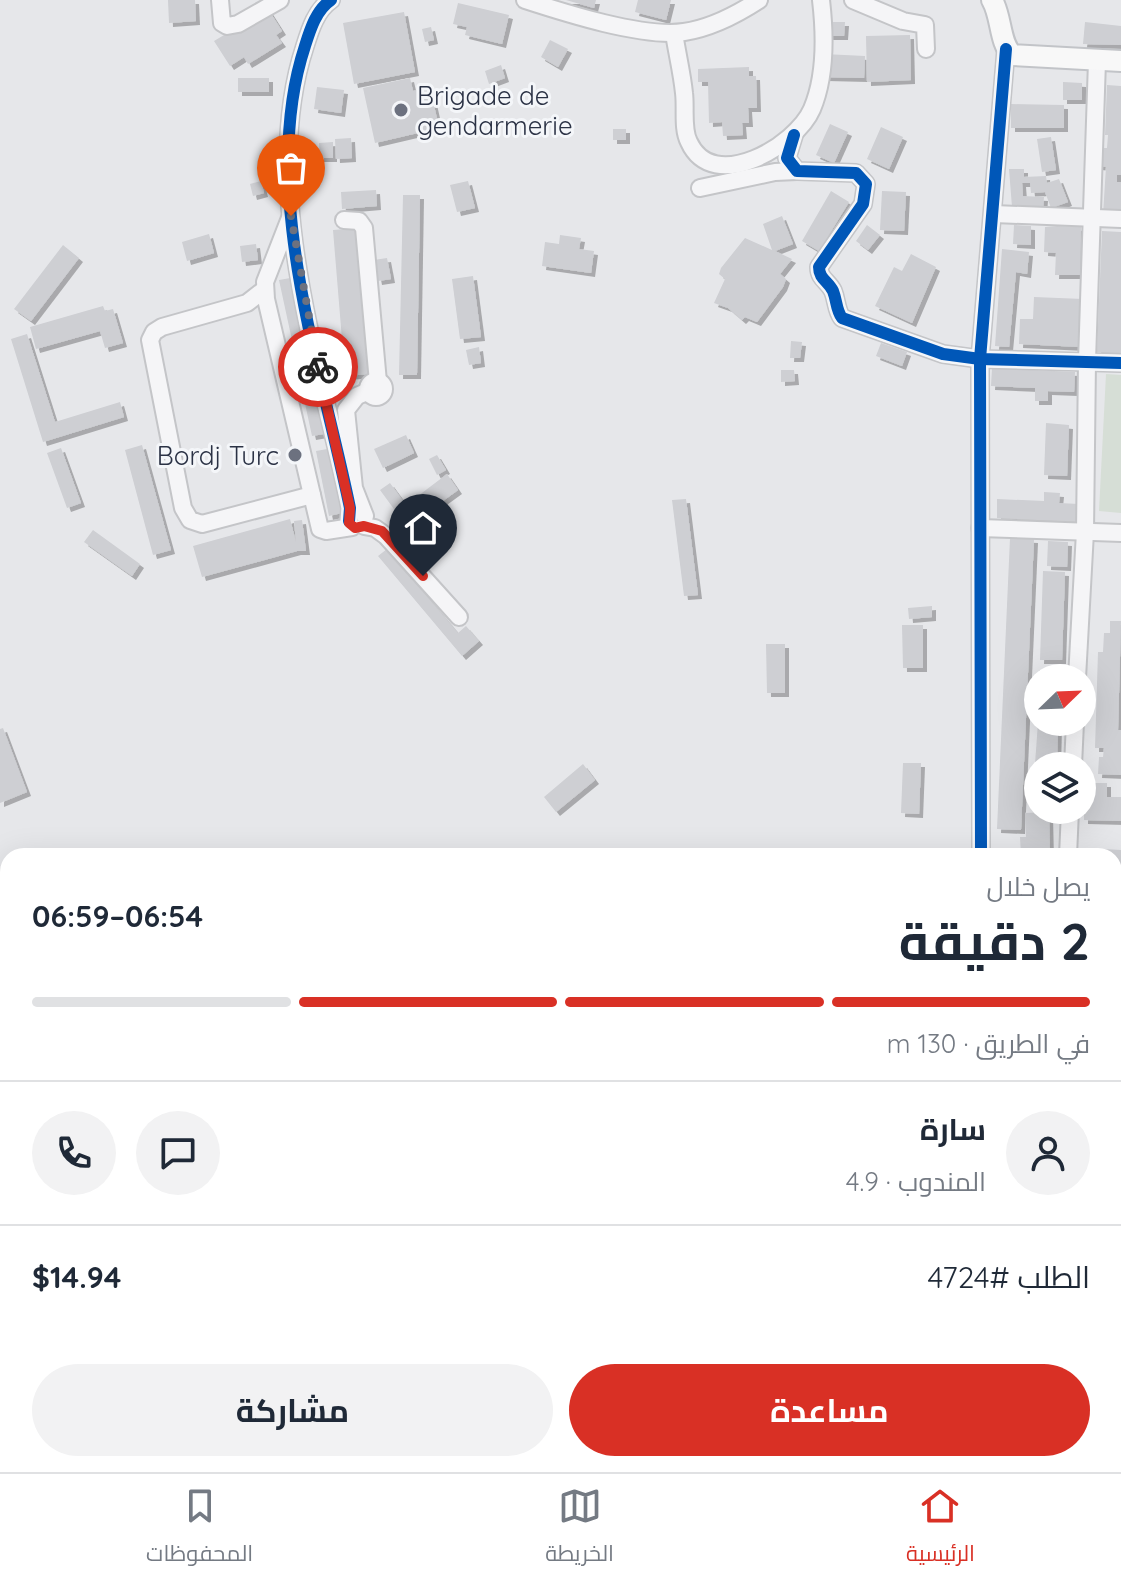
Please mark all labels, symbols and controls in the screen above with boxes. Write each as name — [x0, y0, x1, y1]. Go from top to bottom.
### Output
place label: Brigade de gendarmerie — [417, 79, 573, 142]
marker: Brigade de gendarmerie — [392, 101, 410, 119]
pin — [257, 134, 325, 216]
icon: bag — [269, 146, 313, 190]
courier — [278, 327, 358, 407]
icon: bike — [296, 345, 340, 389]
place label: Bordj Turc — [157, 439, 279, 472]
marker: Bordj Turc — [286, 446, 304, 464]
pin — [389, 494, 457, 576]
icon: home — [401, 506, 445, 550]
north arrow — [1024, 664, 1096, 736]
map controls — [1024, 664, 1096, 824]
button: layers — [1024, 752, 1096, 824]
text: يصل خلال — [986, 870, 1090, 903]
text: 06:54–06:59 — [32, 897, 203, 935]
text: 2 دقيقة — [899, 908, 1090, 973]
text: في الطريق · 130 m — [887, 1027, 1090, 1060]
text: سارة — [920, 1110, 986, 1148]
button: phone — [32, 1111, 116, 1195]
button: chat — [136, 1111, 220, 1195]
button: person — [1006, 1111, 1090, 1195]
text: المندوب · 4.9 — [846, 1165, 986, 1198]
text: $14.94 — [32, 1258, 121, 1296]
text: الطلب #4724 — [927, 1258, 1090, 1296]
button: مشاركة — [32, 1364, 553, 1456]
button: مساعدة — [569, 1364, 1090, 1456]
tab: المحفوظات — [146, 1484, 253, 1574]
tab: الخريطة — [545, 1484, 614, 1574]
tab: الرئيسية — [906, 1484, 975, 1574]

